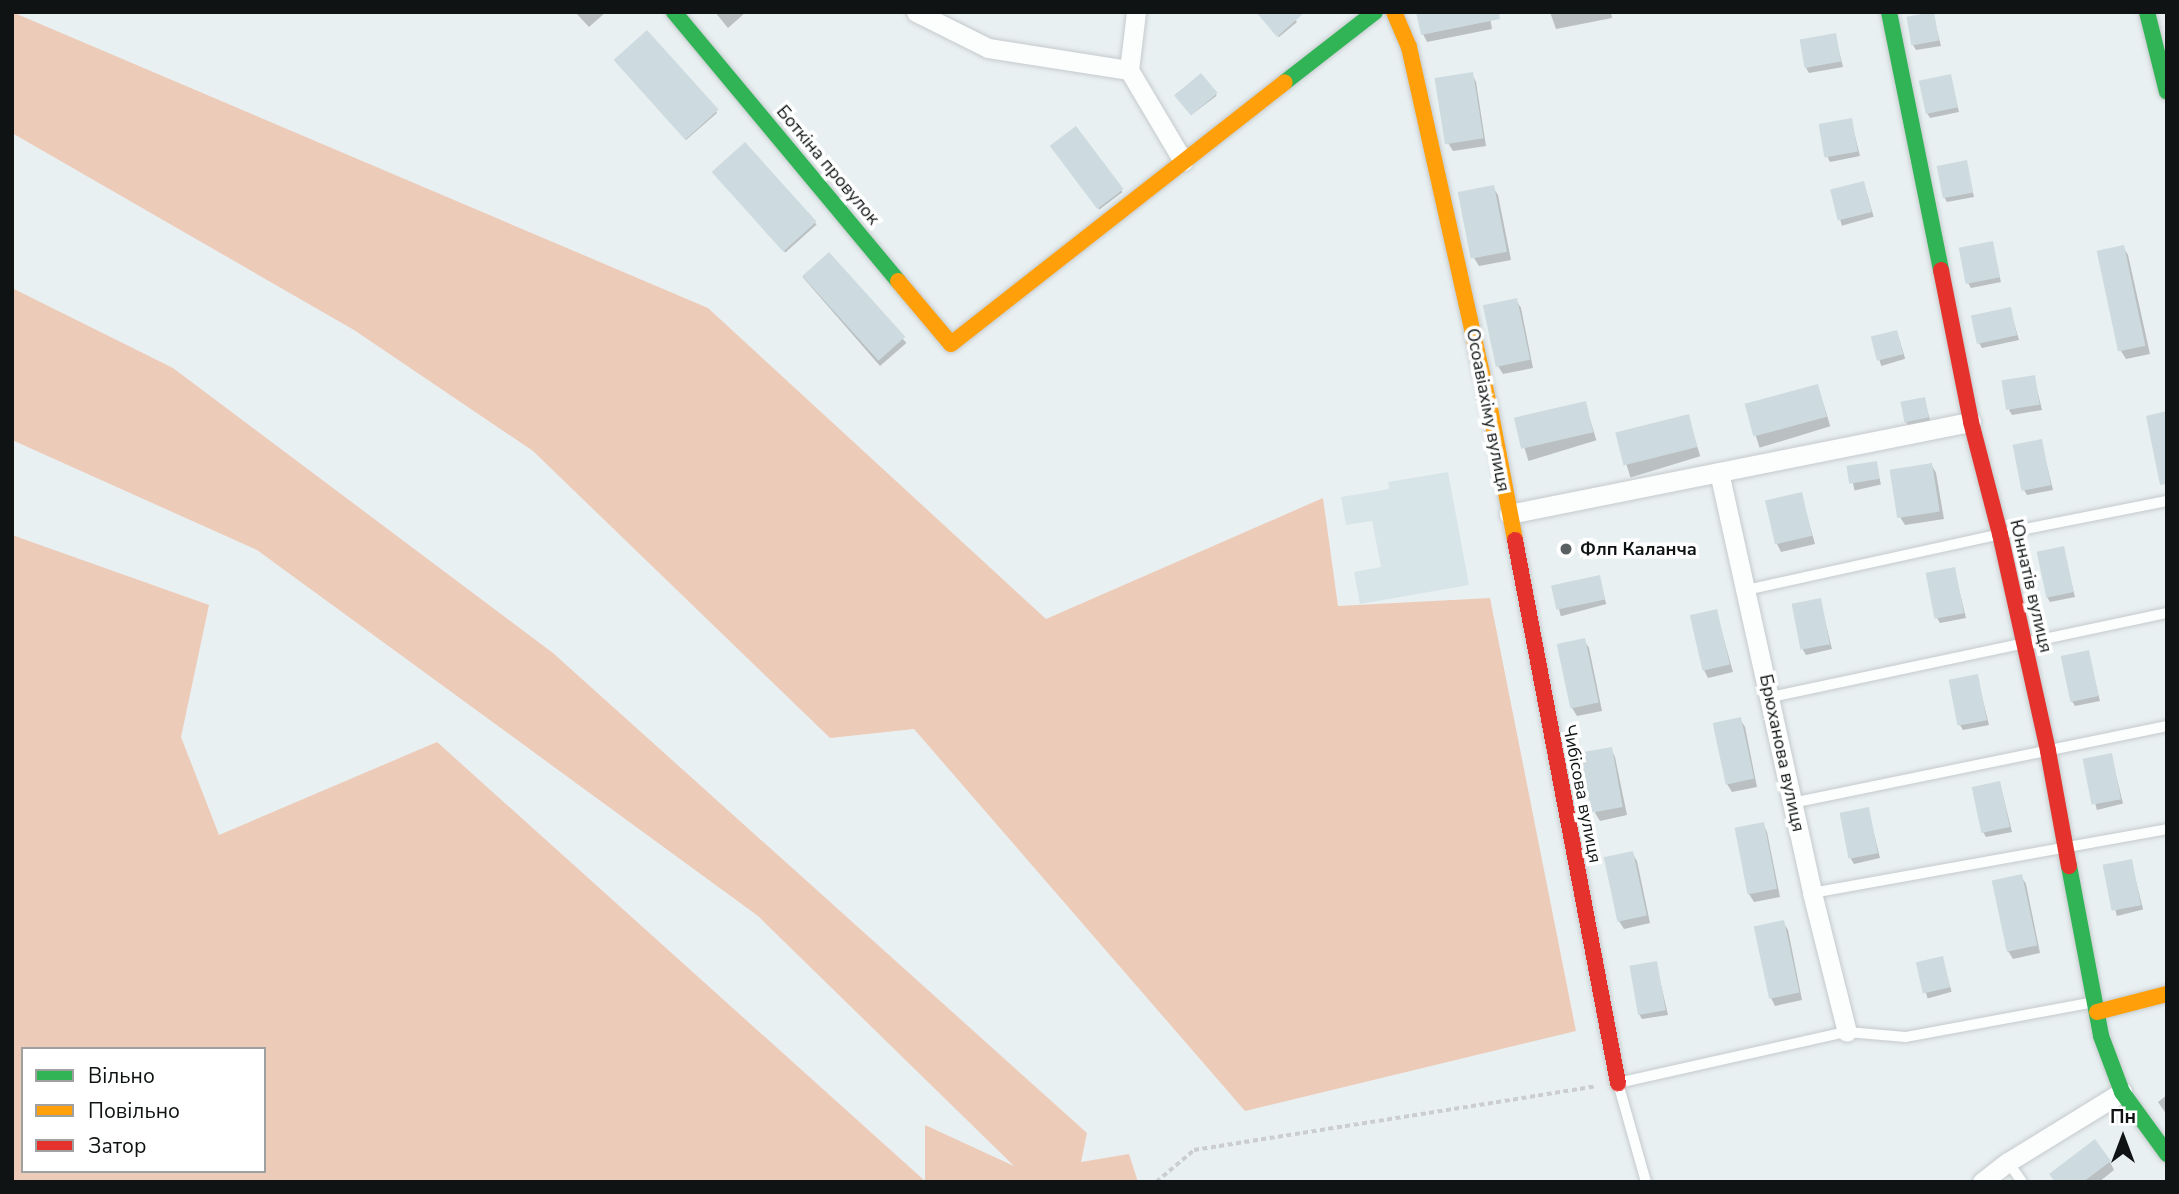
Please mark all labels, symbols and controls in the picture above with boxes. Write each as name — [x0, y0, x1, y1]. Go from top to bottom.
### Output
street label: Боткіна провулок — [772, 101, 884, 229]
street label: Осоавіахіму вулиця — [1462, 326, 1514, 494]
street label: Юннатів вулиця — [2005, 517, 2057, 655]
place label: Флп Каланча — [1580, 538, 1697, 560]
marker: Флп Каланча — [1558, 541, 1574, 557]
street label: Брюханова вулиця — [1755, 672, 1809, 834]
street label: Чибісова вулиця — [1558, 723, 1606, 865]
legend — [21, 1047, 266, 1173]
text: Вільно — [88, 1062, 155, 1090]
text: Повільно — [88, 1097, 180, 1125]
north arrow — [2088, 1103, 2158, 1173]
text: Пн — [2110, 1104, 2136, 1130]
text: Затор — [88, 1132, 146, 1160]

